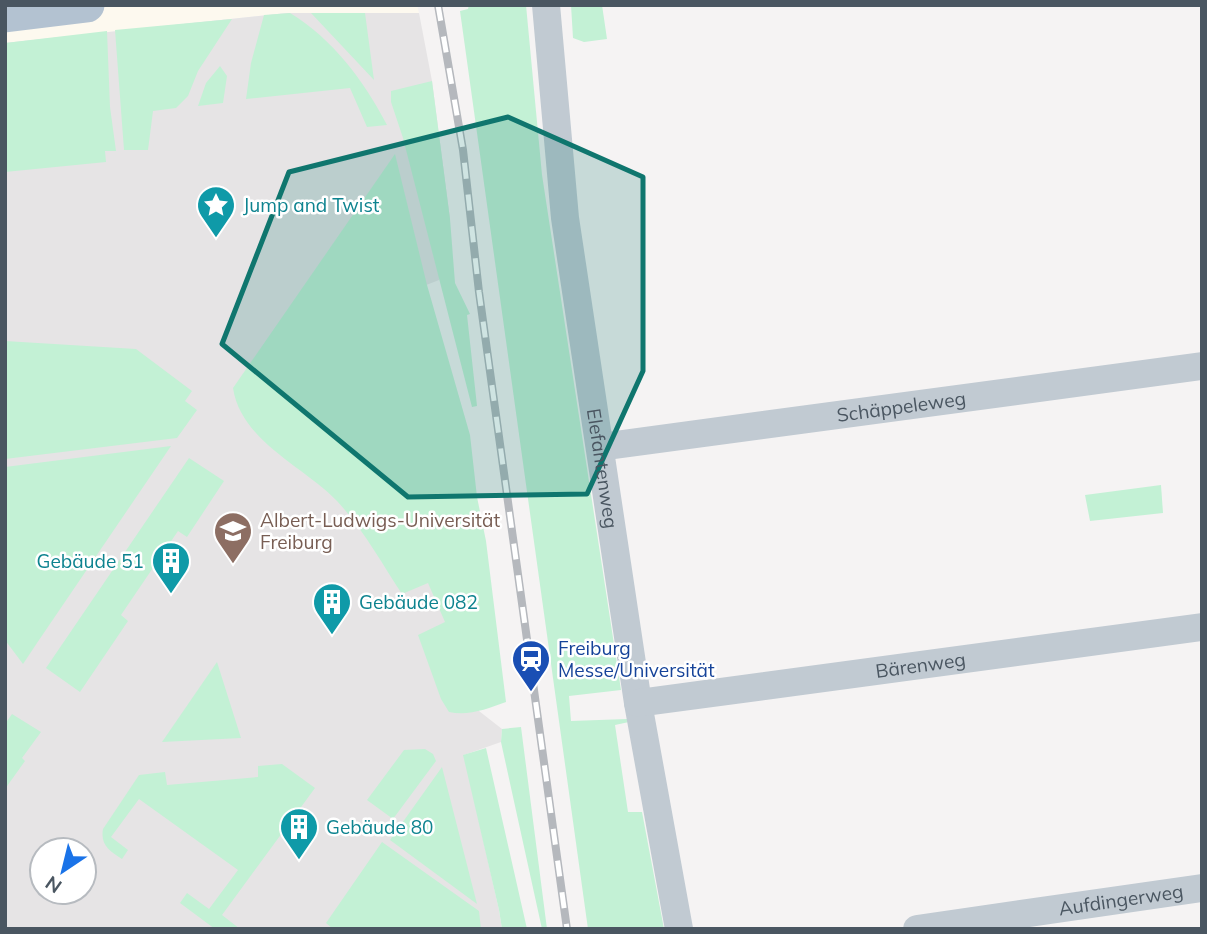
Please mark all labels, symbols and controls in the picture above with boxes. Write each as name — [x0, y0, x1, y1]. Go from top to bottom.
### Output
place icon: Jump and Twist — [195, 184, 237, 239]
place label: Jump and Twist — [243, 193, 380, 217]
street label: Schäppeleweg — [835, 386, 967, 427]
street label: Elefantenweg — [582, 407, 624, 530]
place label: Albert-Ludwigs-Universität Freiburg — [260, 508, 500, 554]
school or university icon: Albert-Ludwigs-Universität Freiburg — [212, 510, 254, 565]
building icon: Gebäude 51 — [150, 540, 192, 595]
place label: Gebäude 51 — [37, 549, 144, 573]
building icon: Gebäude 082 — [311, 581, 353, 636]
place label: Gebäude 082 — [359, 590, 478, 614]
place label: Freiburg Messe/Universität — [558, 636, 715, 682]
station icon: Freiburg Messe/Universität — [510, 638, 552, 693]
street label: Bärenweg — [874, 647, 967, 683]
building icon: Gebäude 80 — [278, 806, 320, 861]
place label: Gebäude 80 — [326, 815, 433, 839]
north arrow — [28, 836, 98, 906]
text: N — [40, 871, 66, 899]
street label: Aufdingerweg — [1057, 879, 1185, 920]

